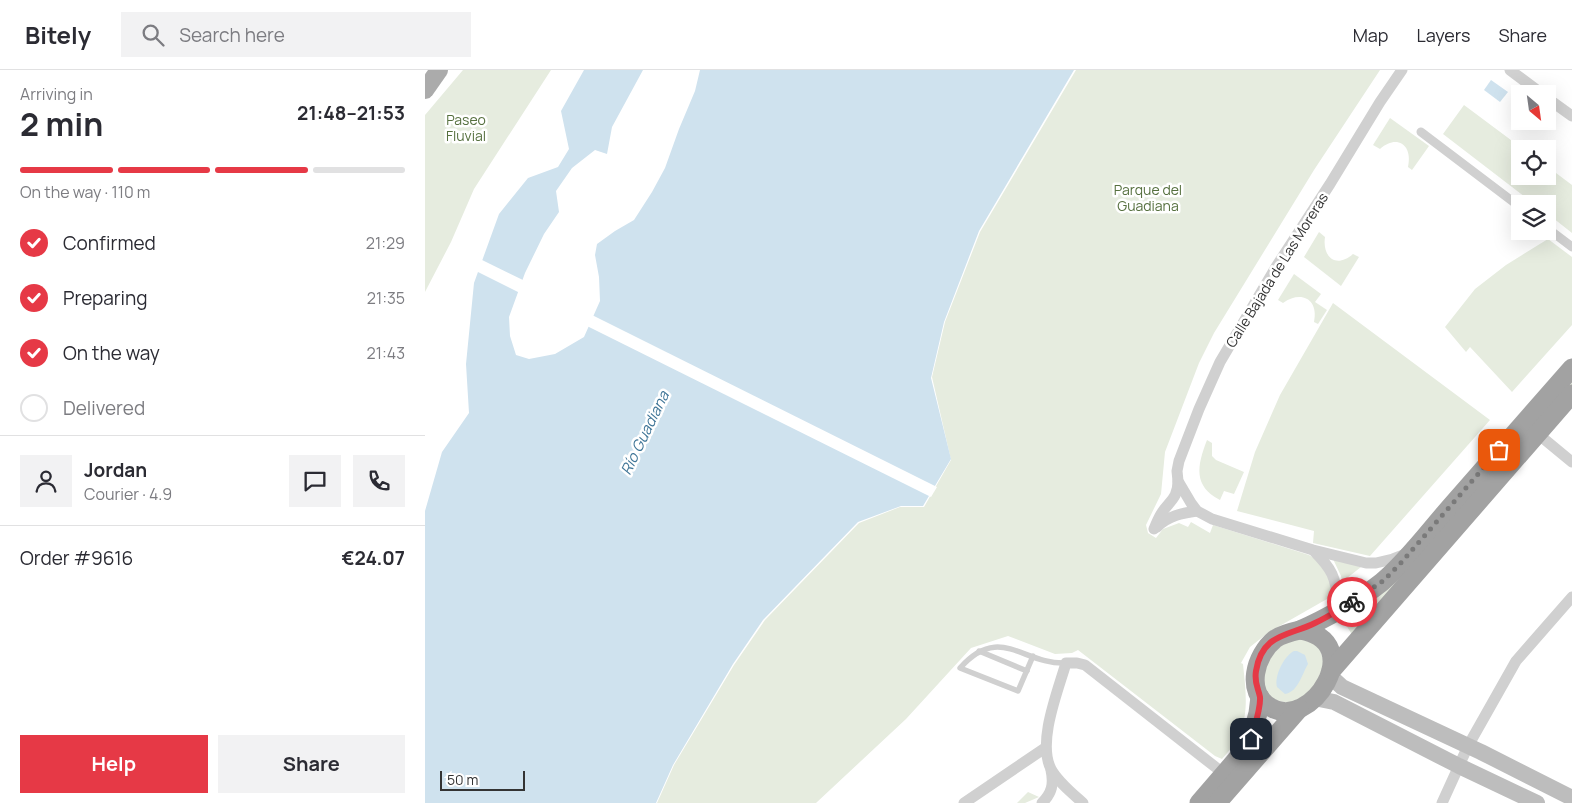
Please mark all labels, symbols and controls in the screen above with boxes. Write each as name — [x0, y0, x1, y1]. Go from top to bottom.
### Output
search box — [121, 12, 471, 57]
text: Bitely — [25, 18, 91, 51]
icon: search — [139, 21, 167, 49]
text: Search here — [179, 22, 285, 48]
text: Map — [1353, 23, 1388, 47]
text: Layers — [1416, 23, 1470, 47]
text: Share — [1498, 23, 1547, 47]
text: Arriving in — [20, 83, 93, 105]
north arrow — [1511, 85, 1556, 130]
map controls — [1511, 85, 1556, 240]
text: 21:48–21:53 — [297, 100, 405, 126]
text: 2 min — [20, 102, 103, 146]
park label: Paseo Fluvial — [446, 110, 486, 145]
button: locate — [1511, 140, 1556, 185]
park label: Parque del Guadiana — [1114, 180, 1182, 215]
text: On the way · 110 m — [20, 181, 150, 203]
street label: Calle Bajada de Las Moreras — [1221, 189, 1332, 351]
button: layers — [1511, 195, 1556, 240]
icon: check — [20, 229, 48, 257]
text: Confirmed — [63, 230, 156, 256]
text: 21:29 — [366, 232, 405, 254]
icon: check — [20, 284, 48, 312]
text: Preparing — [63, 285, 148, 311]
text: 21:35 — [367, 287, 405, 309]
icon: check — [20, 339, 48, 367]
text: On the way — [63, 340, 160, 366]
text: 21:43 — [367, 342, 405, 364]
water label: Río Guadiana — [615, 387, 674, 478]
text: Delivered — [63, 395, 145, 421]
pin — [1478, 429, 1520, 471]
icon: bag — [1485, 436, 1513, 464]
button: person — [20, 455, 72, 507]
button: chat — [289, 455, 341, 507]
button: phone — [353, 455, 405, 507]
text: Jordan — [84, 457, 147, 483]
text: Courier · 4.9 — [84, 483, 172, 505]
text: Order #9616 — [20, 545, 133, 571]
text: €24.07 — [342, 545, 405, 571]
courier — [1327, 577, 1377, 627]
icon: bike — [1338, 588, 1366, 616]
pin — [1230, 718, 1272, 760]
icon: home — [1237, 725, 1265, 753]
button: Help — [20, 735, 208, 793]
button: Share — [218, 735, 405, 793]
scale bar — [440, 768, 525, 791]
text: 50 m — [447, 770, 478, 789]

